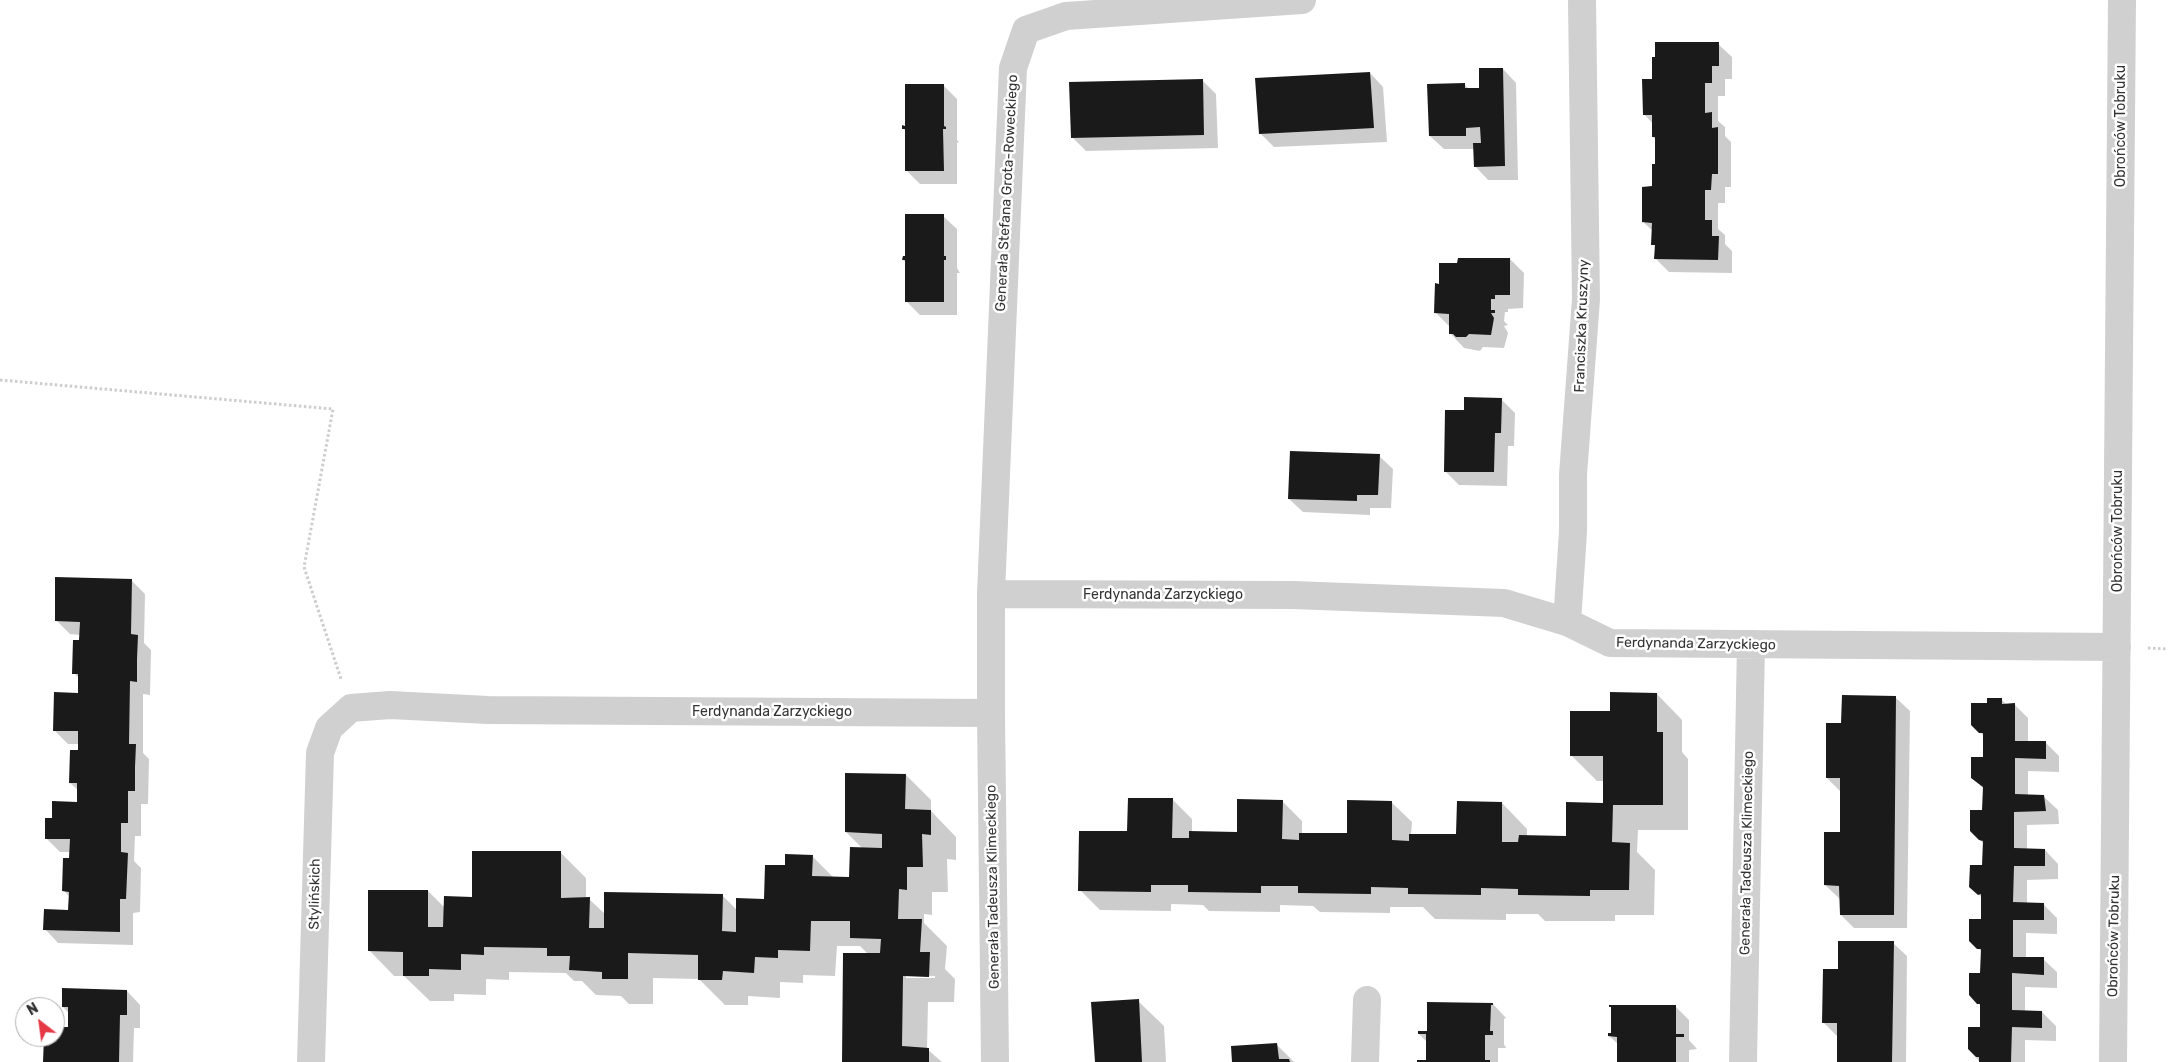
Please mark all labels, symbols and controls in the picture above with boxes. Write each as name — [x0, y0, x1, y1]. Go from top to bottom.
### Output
street label: Obrońców Tobruku — [2113, 65, 2129, 187]
street label: Generała Stefana Grota-Roweckiego — [992, 74, 1022, 312]
street label: Franciszka Kruszyny — [1571, 259, 1593, 393]
street label: Obrońców Tobruku — [2110, 470, 2126, 592]
street label: Ferdynanda Zarzyckiego — [1083, 587, 1243, 603]
street label: Ferdynanda Zarzyckiego — [1616, 634, 1776, 654]
street label: Ferdynanda Zarzyckiego — [692, 704, 852, 720]
street label: Generała Tadeusza Klimeckiego — [1737, 751, 1757, 955]
street label: Generała Tadeusza Klimeckiego — [983, 785, 1003, 989]
street label: Stylińskich — [306, 858, 324, 930]
street label: Obrońców Tobruku — [2105, 875, 2123, 997]
north arrow — [15, 997, 65, 1047]
text: N — [24, 1000, 41, 1019]

